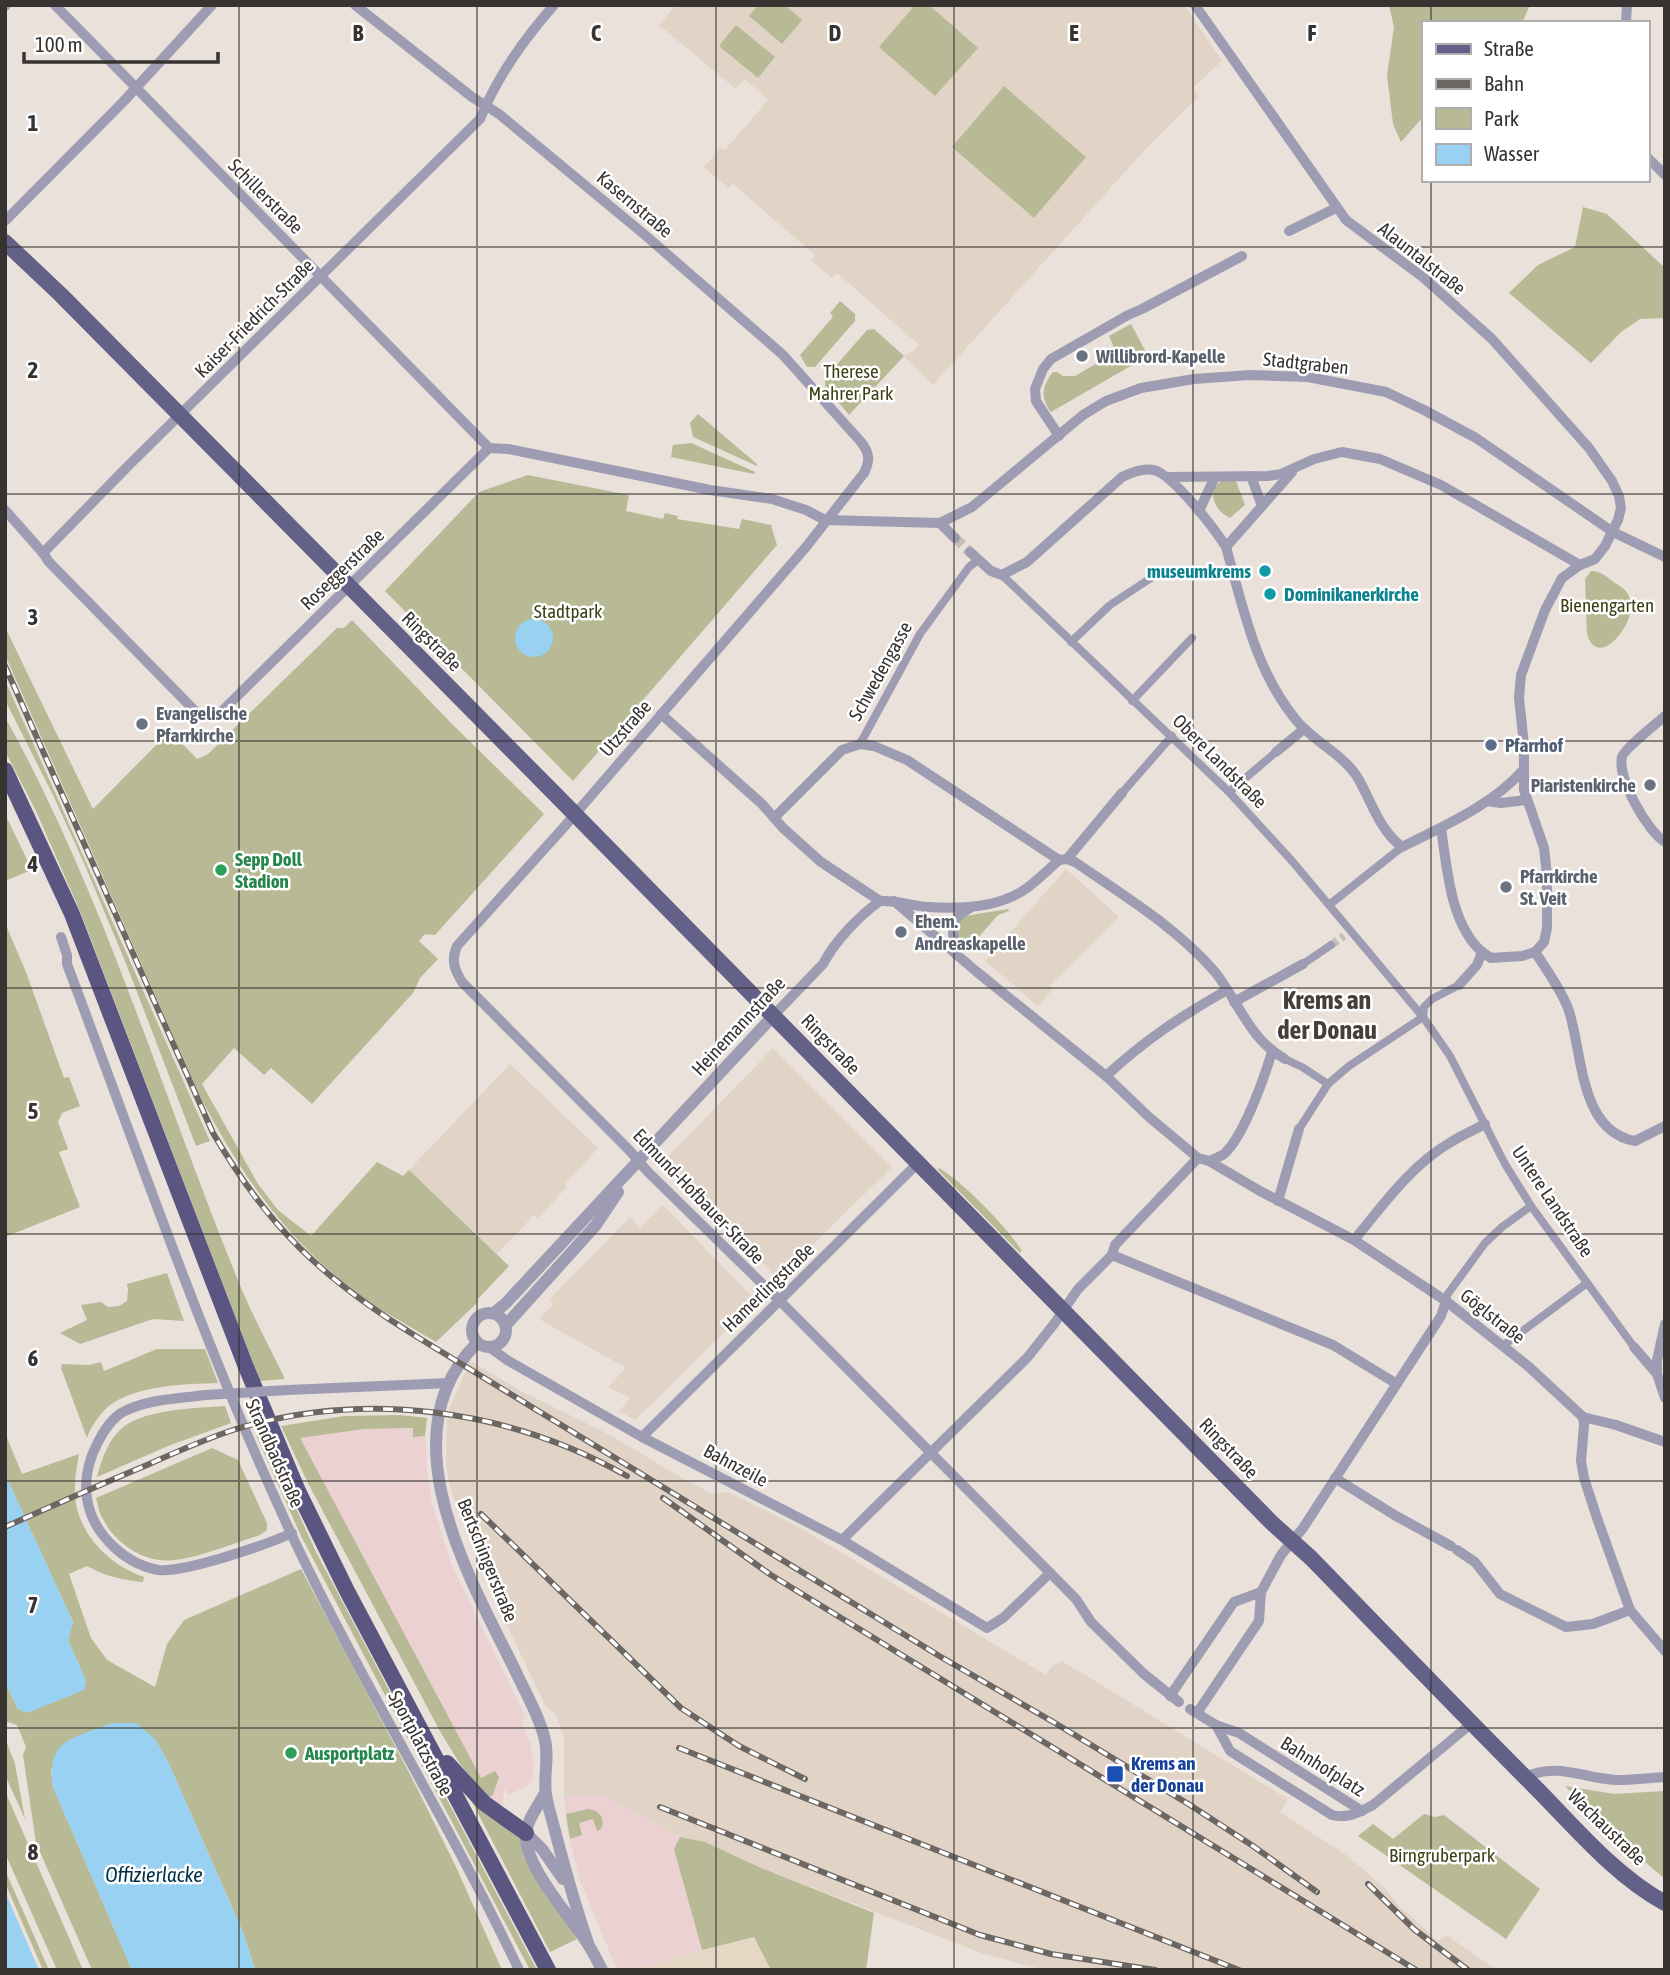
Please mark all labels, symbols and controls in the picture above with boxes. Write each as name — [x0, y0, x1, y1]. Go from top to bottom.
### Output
text: B — [353, 20, 364, 46]
text: C — [591, 20, 602, 46]
text: D — [829, 20, 842, 46]
text: E — [1069, 20, 1079, 46]
text: F — [1307, 20, 1317, 46]
scale bar — [24, 21, 219, 65]
legend — [1422, 21, 1649, 182]
text: 100 m — [35, 32, 83, 56]
text: Straße — [1484, 36, 1534, 60]
text: Bahn — [1484, 71, 1524, 95]
text: Park — [1484, 106, 1519, 130]
text: 1 — [28, 110, 39, 136]
text: Wasser — [1484, 141, 1540, 165]
street label: Schillerstraße — [224, 154, 308, 238]
street label: Kasernstraße — [593, 166, 677, 242]
street label: Alauntalstraße — [1374, 217, 1470, 299]
street label: Kaiser-Friedrich-Straße — [190, 254, 318, 382]
place label: Willibrord-Kapelle — [1095, 345, 1226, 367]
marker: Willibrord-Kapelle — [1074, 348, 1090, 364]
street label: Stadtgraben — [1262, 348, 1350, 378]
text: 2 — [28, 357, 38, 383]
park label: Therese Mahrer Park — [809, 360, 894, 404]
street label: Roseggerstraße — [296, 524, 388, 614]
place label: museumkrems — [1147, 560, 1251, 582]
marker: museumkrems — [1257, 563, 1273, 579]
place label: Dominikanerkirche — [1284, 583, 1419, 605]
marker: Dominikanerkirche — [1262, 586, 1278, 602]
park label: Bienengarten — [1560, 594, 1654, 616]
park label: Stadtpark — [534, 600, 603, 622]
text: 3 — [28, 604, 38, 630]
street label: Ringstraße — [398, 607, 466, 675]
street label: Schwedengasse — [844, 618, 916, 724]
street label: Utzstraße — [595, 695, 655, 761]
place label: Evangelische Pfarrkirche — [156, 702, 248, 746]
street label: Obere Landstraße — [1168, 709, 1272, 813]
marker: Evangelische Pfarrkirche — [134, 716, 150, 732]
place label: Pfarrhof — [1505, 734, 1564, 756]
marker: Pfarrhof — [1483, 737, 1499, 753]
place label: Piaristenkirche — [1531, 774, 1636, 796]
marker: Piaristenkirche — [1642, 777, 1658, 793]
place label: Sepp Doll Stadion — [235, 848, 303, 892]
text: 4 — [27, 851, 39, 877]
marker: Sepp Doll Stadion — [213, 862, 229, 878]
place label: Pfarrkirche St. Veit — [1520, 865, 1598, 909]
marker: Pfarrkirche St. Veit — [1498, 879, 1514, 895]
place label: Ehem. Andreaskapelle — [914, 910, 1026, 954]
marker: Ehem. Andreaskapelle — [893, 924, 909, 940]
street label: Heinemannstraße — [687, 972, 789, 1080]
district label: Krems an der Donau — [1277, 985, 1377, 1045]
street label: Ringstraße — [797, 1009, 865, 1079]
text: 5 — [28, 1098, 39, 1124]
street label: Edmund-Hofbauer-Straße — [629, 1124, 769, 1268]
street label: Untere Landstraße — [1508, 1141, 1598, 1261]
street label: Hamerlingstraße — [718, 1238, 818, 1336]
street label: Göglstraße — [1456, 1284, 1530, 1348]
text: 6 — [28, 1345, 39, 1371]
street label: Strandbadstraße — [241, 1395, 309, 1511]
street label: Ringstraße — [1195, 1413, 1263, 1483]
street label: Bahnzeile — [700, 1439, 772, 1491]
street label: Bertschingerstraße — [453, 1495, 523, 1625]
text: 7 — [28, 1592, 38, 1618]
street label: Sportplatzstraße — [384, 1687, 458, 1799]
street label: Bahnhofplatz — [1277, 1732, 1369, 1801]
place label: Ausportplatz — [304, 1742, 394, 1764]
marker: Ausportplatz — [283, 1745, 299, 1761]
place label: Krems an der Donau — [1131, 1752, 1204, 1796]
marker: Krems an der Donau — [1105, 1764, 1125, 1784]
street label: Wachaustraße — [1563, 1784, 1651, 1870]
text: 8 — [28, 1839, 39, 1865]
park label: Birngruberpark — [1389, 1844, 1496, 1866]
water label: Offizierlacke — [105, 1862, 203, 1886]

